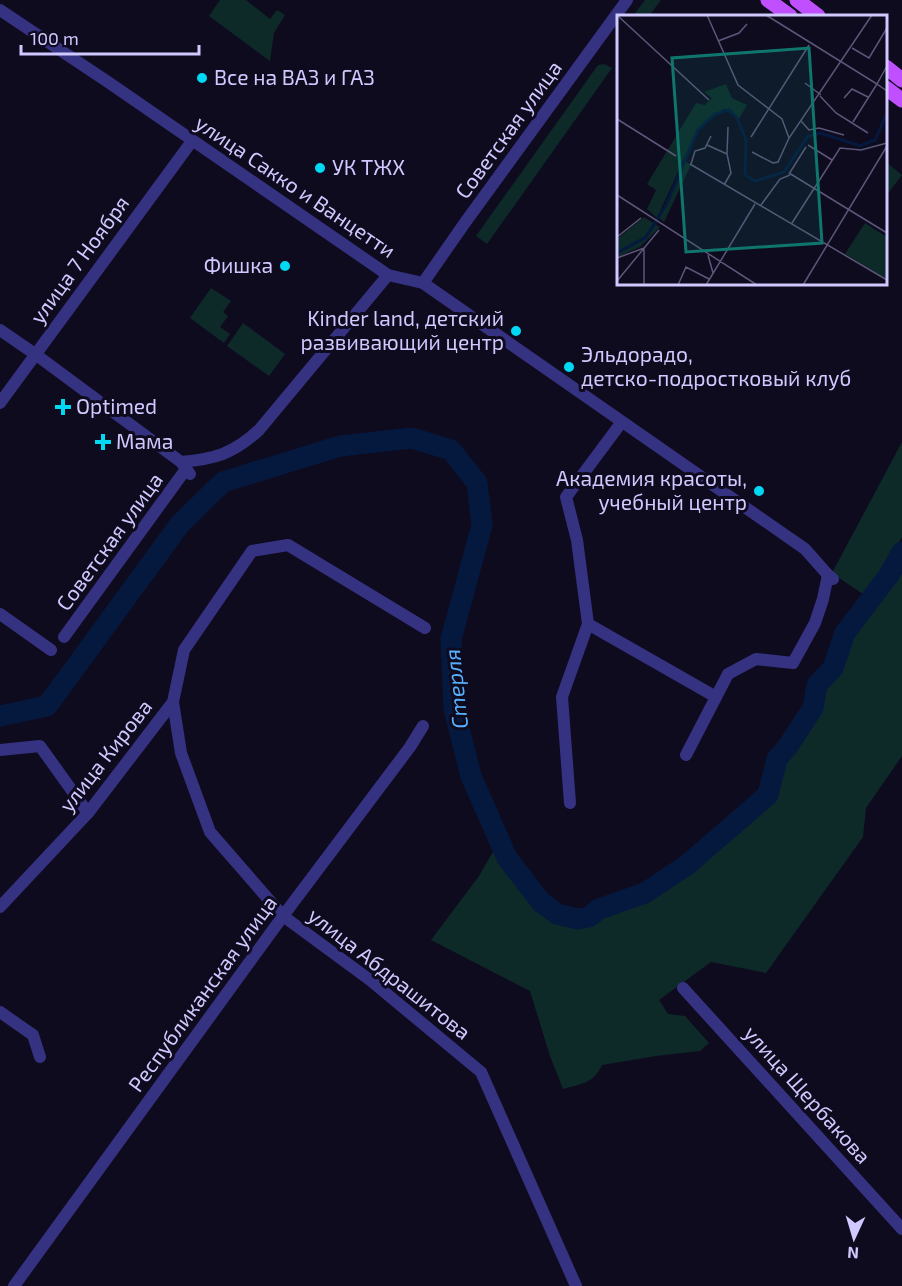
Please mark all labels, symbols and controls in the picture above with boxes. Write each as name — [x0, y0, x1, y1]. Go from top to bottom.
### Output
inset map — [617, 15, 887, 285]
scale bar — [21, 18, 200, 56]
text: 100 m — [30, 27, 79, 49]
street label: Советская улица — [449, 55, 567, 204]
place label: Все на ВАЗ и ГАЗ — [214, 64, 375, 89]
marker: Все на ВАЗ и ГАЗ — [195, 71, 209, 85]
street label: улица Сакко и Ванцетти — [190, 109, 401, 263]
place label: УК ТЖХ — [332, 154, 405, 179]
marker: УК ТЖХ — [313, 161, 327, 175]
street label: улица 7 Ноября — [24, 190, 134, 329]
place label: Фишка — [204, 252, 273, 277]
marker: Фишка — [278, 259, 292, 273]
place label: Kinder land, детский развивающий центр — [301, 305, 504, 354]
marker: Kinder land, детский развивающий центр — [509, 324, 523, 338]
place label: Эльдорадо, детско-подростковый клуб — [581, 341, 851, 391]
marker: Эльдорадо, детско-подростковый клуб — [562, 360, 576, 374]
place label: Optimed — [76, 393, 157, 418]
marker: Optimed — [54, 398, 72, 416]
place label: Мама — [116, 428, 173, 453]
marker: Мама — [94, 433, 112, 451]
place label: Академия красоты, учебный центр — [556, 465, 747, 515]
street label: Советская улица — [50, 467, 168, 616]
marker: Академия красоты, учебный центр — [752, 484, 766, 498]
water label: Стерля — [438, 648, 472, 730]
street label: улица Кирова — [53, 694, 157, 817]
street label: Республиканская улица — [122, 890, 282, 1097]
street label: улица Абдрашитова — [303, 902, 476, 1045]
street label: улица Щербакова — [739, 1020, 877, 1169]
north arrow — [824, 1208, 884, 1268]
text: N — [846, 1244, 859, 1263]

